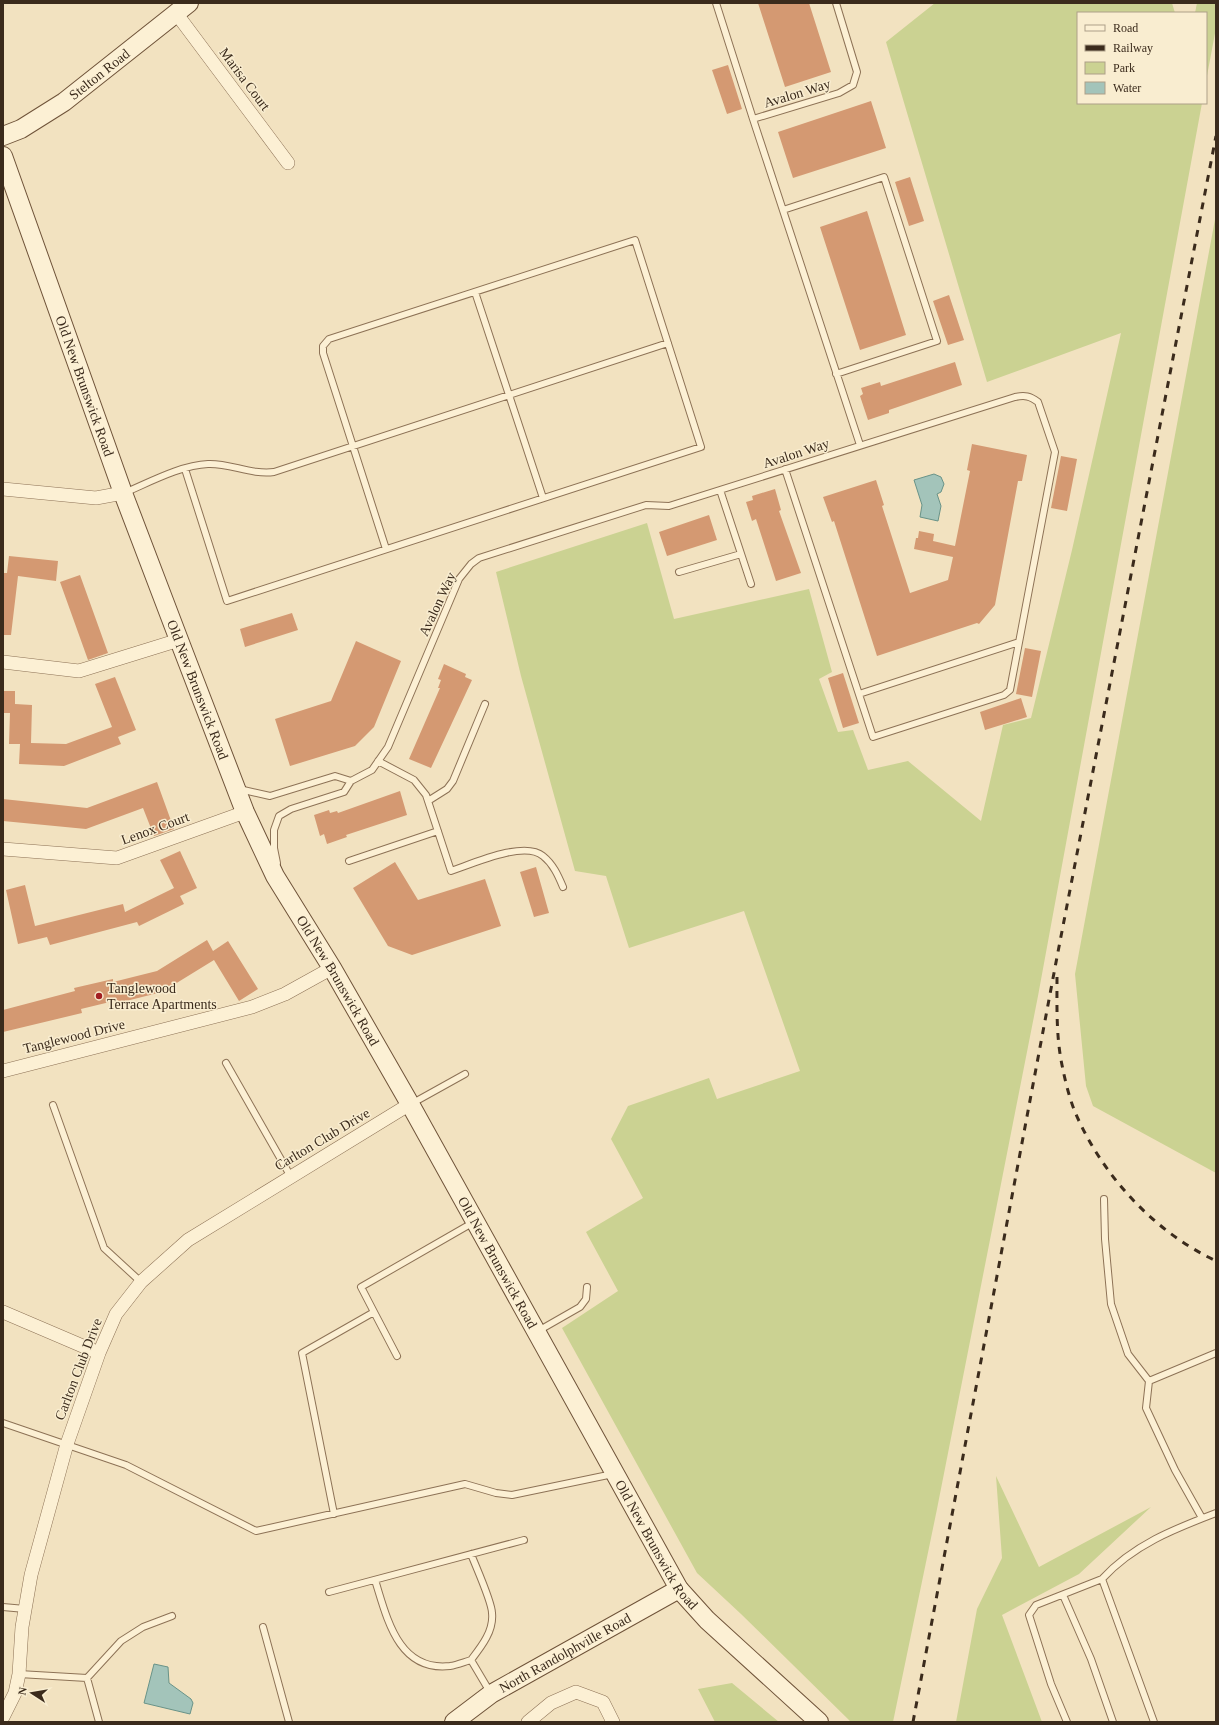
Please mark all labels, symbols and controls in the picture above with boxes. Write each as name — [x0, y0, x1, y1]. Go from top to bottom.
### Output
legend — [1077, 12, 1207, 104]
text: Road — [1113, 21, 1138, 35]
text: Railway — [1113, 41, 1153, 55]
street label: Marisa Court — [216, 45, 273, 114]
street label: Stelton Road — [66, 46, 133, 103]
text: Park — [1113, 61, 1135, 75]
street label: Avalon Way — [762, 76, 832, 111]
text: Water — [1113, 81, 1141, 95]
street label: Old New Brunswick Road — [52, 314, 116, 458]
street label: Avalon Way — [761, 436, 831, 471]
street label: Avalon Way — [416, 570, 459, 639]
street label: Old New Brunswick Road — [164, 618, 231, 762]
street label: Lenox Court — [119, 809, 191, 848]
street label: Old New Brunswick Road — [293, 913, 382, 1048]
place label: Tanglewood Terrace Apartments — [107, 981, 217, 1012]
marker: Tanglewood Terrace Apartments — [94, 991, 104, 1001]
street label: Tanglewood Drive — [22, 1017, 127, 1056]
street label: Carlton Club Drive — [272, 1105, 372, 1174]
street label: Old New Brunswick Road — [455, 1194, 540, 1331]
street label: Carlton Club Drive — [52, 1316, 105, 1422]
street label: Old New Brunswick Road — [612, 1477, 701, 1613]
street label: North Randolphville Road — [497, 1610, 634, 1696]
north arrow — [12, 1673, 52, 1713]
text: N — [16, 1686, 29, 1696]

